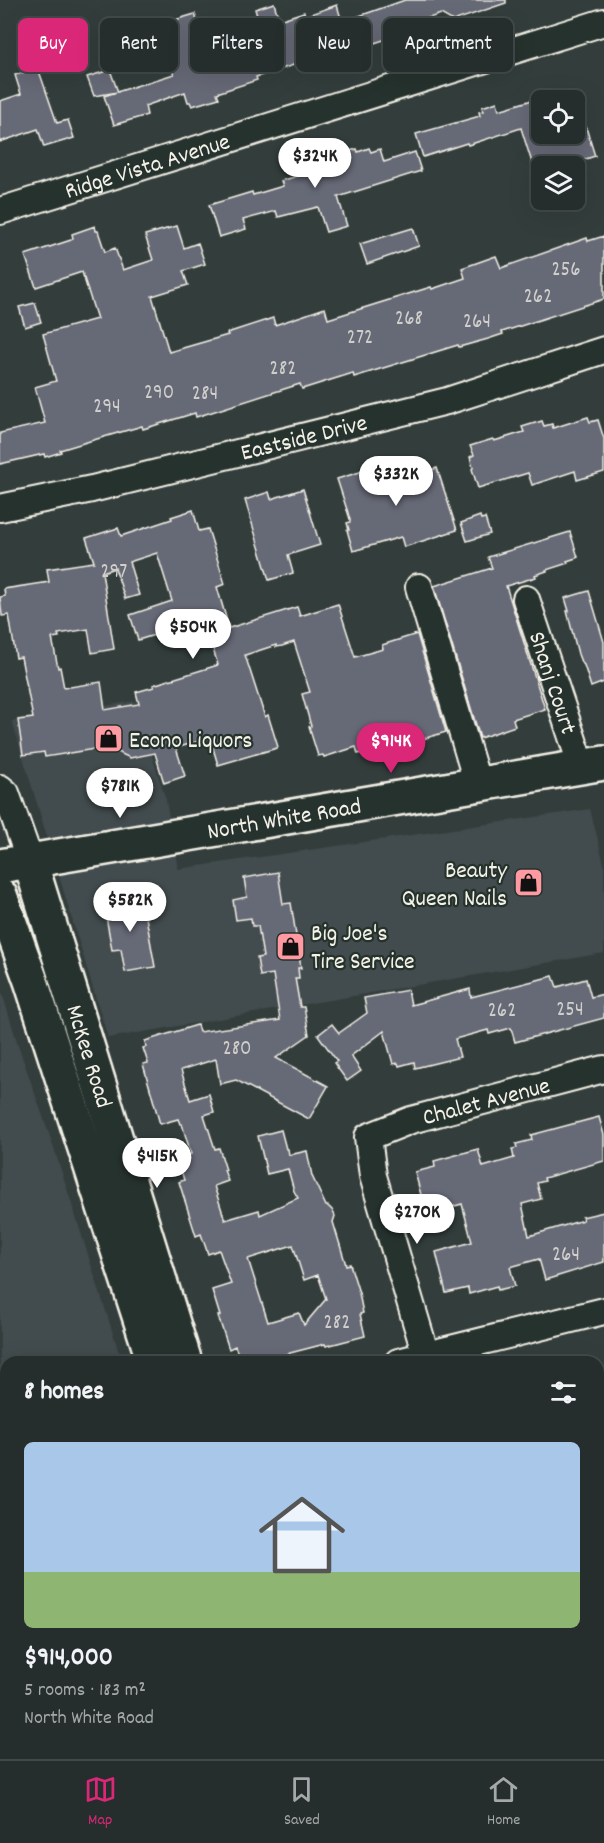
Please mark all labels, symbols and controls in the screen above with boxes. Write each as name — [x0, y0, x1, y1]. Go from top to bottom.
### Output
chip: Buy — [18, 18, 88, 72]
chip: Rent — [100, 18, 178, 72]
chip: Filters — [190, 18, 284, 72]
chip: New — [296, 18, 371, 72]
chip: Apartment — [383, 18, 513, 72]
map controls — [531, 90, 585, 210]
button: locate — [531, 90, 585, 144]
street label: Ridge Vista Avenue — [61, 126, 235, 210]
pin: $324K — [273, 138, 357, 189]
text: $324K — [292, 143, 338, 171]
button: layers — [531, 156, 585, 210]
house number: 256 — [551, 256, 581, 286]
house number: 262 — [524, 283, 552, 313]
house number: 268 — [395, 305, 423, 335]
house number: 264 — [463, 308, 491, 338]
house number: 272 — [347, 324, 373, 354]
house number: 282 — [270, 355, 296, 385]
house number: 290 — [144, 379, 174, 409]
house number: 284 — [192, 380, 218, 410]
house number: 294 — [93, 393, 121, 423]
street label: Eastside Drive — [238, 407, 371, 471]
pin: $332K — [354, 456, 438, 507]
text: $332K — [373, 461, 419, 489]
house number: 297 — [101, 558, 127, 588]
pin: $504K — [151, 609, 235, 660]
text: $504K — [169, 614, 217, 642]
street label: Shanj Court — [518, 628, 584, 739]
shop icon: Econo Liquors — [92, 723, 124, 755]
pin: $914K — [349, 723, 433, 774]
place label: Econo Liquors — [129, 725, 252, 759]
text: $914K — [370, 728, 412, 756]
pin: $781K — [78, 768, 162, 819]
text: $781K — [100, 773, 140, 801]
street label: North White Road — [205, 791, 364, 850]
place label: Beauty Queen Nails — [402, 855, 508, 917]
shop icon: Beauty Queen Nails — [512, 867, 544, 899]
pin: $582K — [88, 882, 172, 933]
text: $582K — [107, 887, 153, 915]
place label: Big Joe's Tire Service — [311, 918, 415, 980]
shop icon: Big Joe's Tire Service — [274, 930, 306, 962]
house number: 254 — [556, 996, 584, 1026]
house number: 262 — [488, 997, 516, 1027]
street label: McKee Road — [55, 1001, 119, 1113]
house number: 280 — [222, 1035, 252, 1065]
street label: Chalet Avenue — [419, 1070, 554, 1136]
pin: $415K — [115, 1138, 199, 1189]
text: $415K — [136, 1143, 178, 1171]
pin: $270K — [375, 1194, 459, 1245]
text: $270K — [394, 1199, 440, 1227]
house number: 264 — [552, 1241, 580, 1271]
house number: 282 — [324, 1309, 350, 1339]
text: 8 homes — [24, 1374, 104, 1411]
icon: filters — [547, 1376, 580, 1409]
icon: home — [248, 1481, 356, 1589]
text: $914,000 — [24, 1640, 113, 1677]
text: 5 rooms · 183 m² — [24, 1677, 146, 1705]
text: North White Road — [24, 1705, 154, 1733]
tab: Map — [84, 1773, 117, 1832]
tab: Saved — [284, 1773, 320, 1832]
tab: Home — [487, 1773, 520, 1832]

